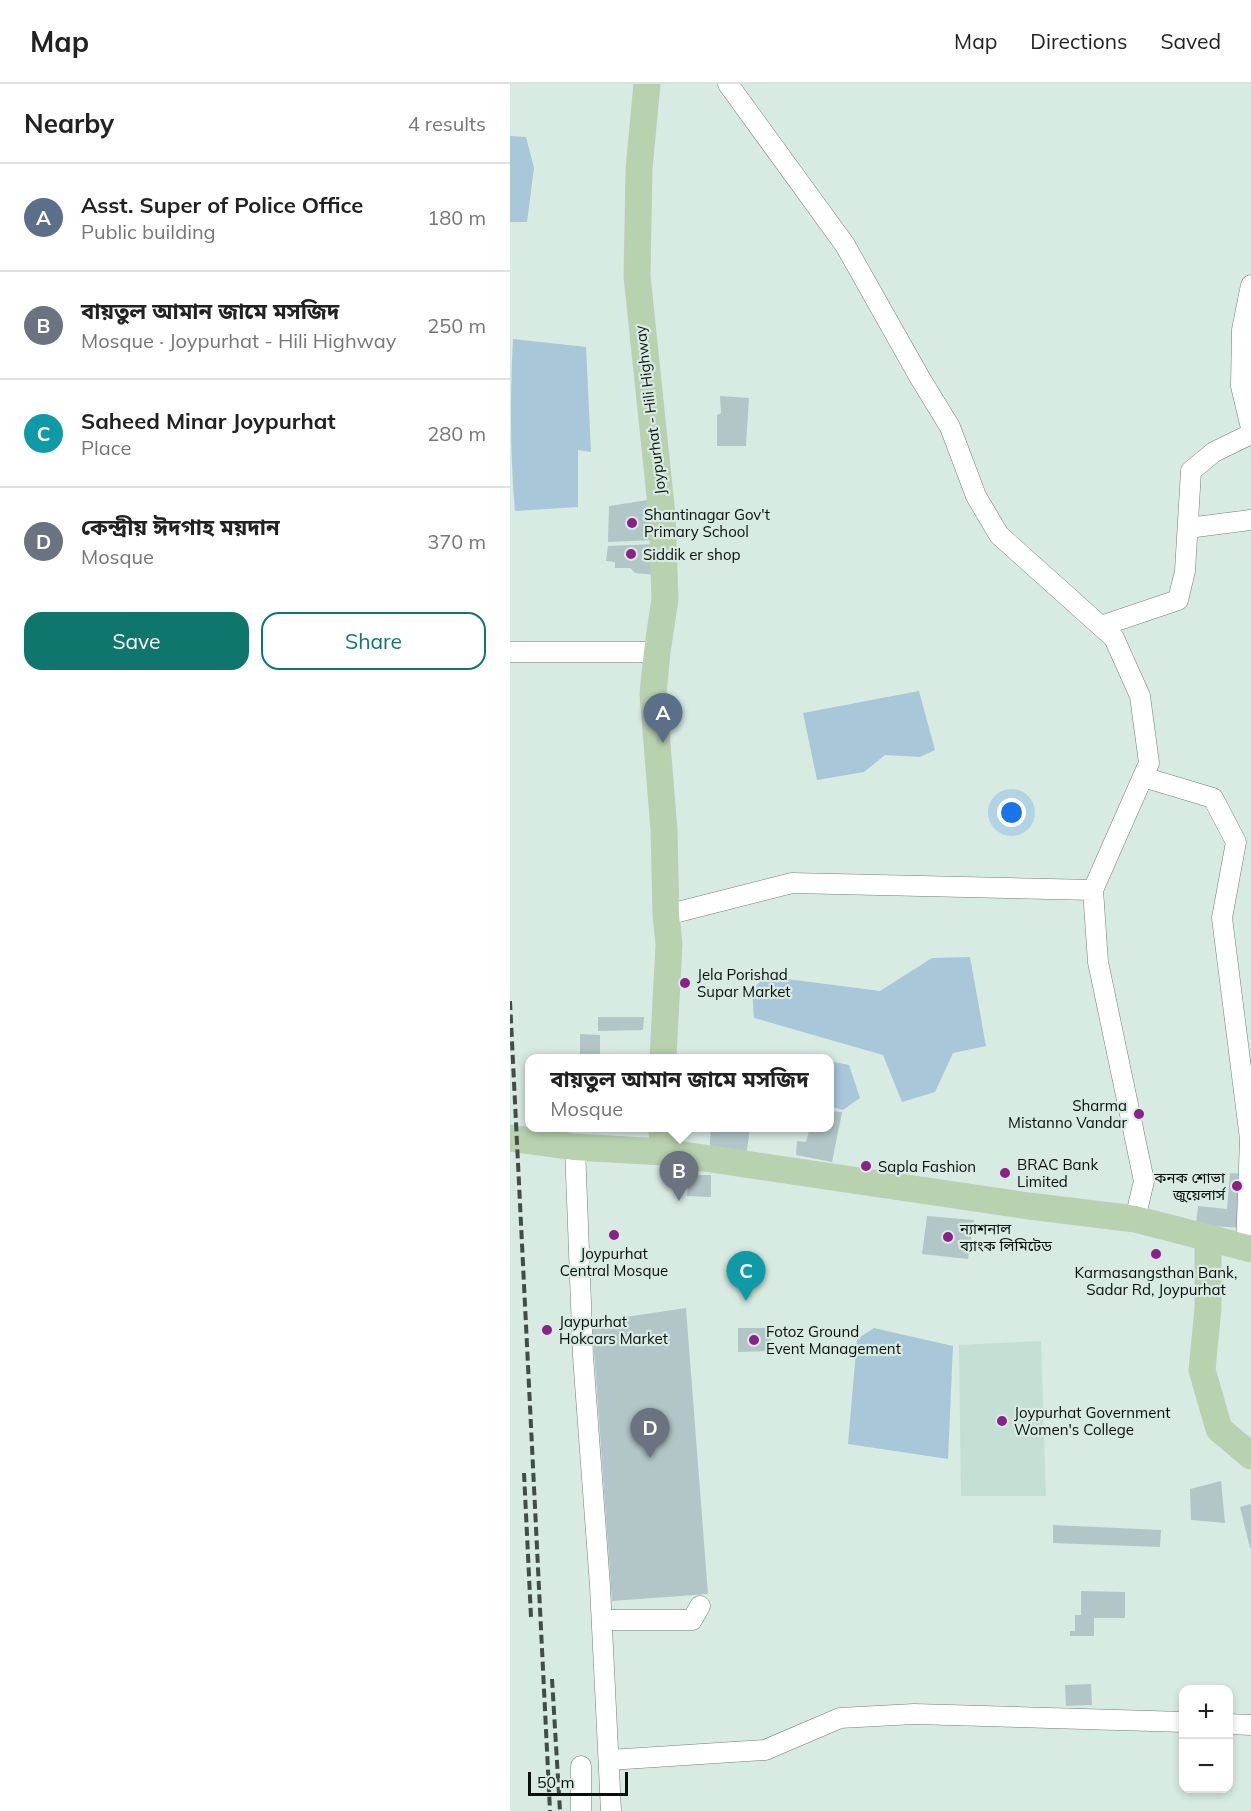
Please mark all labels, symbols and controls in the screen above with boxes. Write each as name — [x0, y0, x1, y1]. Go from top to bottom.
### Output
text: Map — [30, 24, 89, 59]
text: Map — [954, 28, 997, 54]
text: Directions — [1030, 28, 1127, 54]
text: Saved — [1160, 28, 1221, 54]
text: Nearby — [24, 107, 114, 140]
text: 4 results — [408, 111, 486, 136]
text: Asst. Super of Police Office — [81, 191, 363, 219]
text: A — [36, 205, 51, 230]
text: 180 m — [427, 205, 486, 230]
text: Public building — [81, 219, 216, 244]
text: বায়তুল আমান জামে মসজিদ — [81, 297, 339, 325]
text: B — [37, 313, 50, 338]
text: 250 m — [427, 313, 486, 338]
street label: Joypurhat - Hili Highway — [630, 324, 670, 496]
text: Mosque · Joypurhat - Hili Highway — [81, 328, 396, 353]
text: Saheed Minar Joypurhat — [81, 407, 336, 435]
text: C — [37, 421, 50, 446]
text: 280 m — [427, 421, 486, 446]
text: Place — [81, 435, 131, 460]
place label: Shantinagar Gov't Primary School — [644, 505, 770, 541]
text: কেন্দ্রীয় ঈদগাহ ময়দান — [81, 513, 280, 541]
marker: Shantinagar Gov't Primary School — [625, 516, 639, 530]
text: D — [36, 529, 51, 554]
text: 370 m — [427, 529, 486, 554]
text: Mosque — [81, 544, 154, 569]
place label: Siddik er shop — [643, 545, 740, 564]
marker: Siddik er shop — [624, 547, 638, 561]
button: Save — [24, 612, 249, 670]
button: Share — [261, 612, 486, 670]
pin: A — [644, 694, 682, 743]
your location — [997, 798, 1026, 827]
place label: Jela Porishad Supar Market — [697, 965, 791, 1001]
marker: Jela Porishad Supar Market — [678, 976, 692, 990]
popup — [525, 1054, 834, 1132]
text: বায়তুল আমান জামে মসজিদ — [550, 1065, 809, 1093]
text: Mosque — [550, 1096, 623, 1121]
place label: Sharma Mistanno Vandar — [1008, 1096, 1128, 1132]
marker: Sharma Mistanno Vandar — [1132, 1107, 1146, 1121]
pin: B — [660, 1152, 698, 1201]
place label: BRAC Bank Limited — [1017, 1155, 1098, 1191]
place label: Sapla Fashion — [878, 1157, 976, 1176]
marker: Sapla Fashion — [859, 1159, 873, 1173]
marker: BRAC Bank Limited — [998, 1166, 1012, 1180]
place label: কনক শোভা জুয়েলার্স — [1153, 1168, 1226, 1204]
marker: কনক শোভা জুয়েলার্স — [1230, 1179, 1244, 1193]
place label: ন্যাশনাল ব্যাংক লিমিটেড — [959, 1219, 1052, 1255]
marker: Joypurhat Central Mosque — [607, 1228, 621, 1242]
marker: ন্যাশনাল ব্যাংক লিমিটেড — [941, 1230, 955, 1244]
place label: Joypurhat Central Mosque — [560, 1244, 668, 1280]
marker: Karmasangsthan Bank, Sadar Rd, Joypurhat — [1149, 1247, 1163, 1261]
pin: C — [726, 1252, 766, 1301]
place label: Karmasangsthan Bank, Sadar Rd, Joypurhat — [1075, 1263, 1237, 1299]
place label: Jaypurhat Hokcars Market — [559, 1312, 668, 1348]
place label: Fotoz Ground Event Management — [766, 1322, 901, 1358]
marker: Jaypurhat Hokcars Market — [540, 1323, 554, 1337]
marker: Fotoz Ground Event Management — [747, 1333, 761, 1347]
place label: Joypurhat Government Women's College — [1014, 1403, 1170, 1439]
pin: D — [630, 1408, 670, 1458]
marker: Joypurhat Government Women's College — [995, 1414, 1009, 1428]
map controls — [1179, 1685, 1233, 1793]
button: + — [1179, 1685, 1233, 1739]
button: − — [1179, 1739, 1233, 1793]
scale bar — [528, 1769, 628, 1796]
text: 50 m — [537, 1772, 574, 1792]

